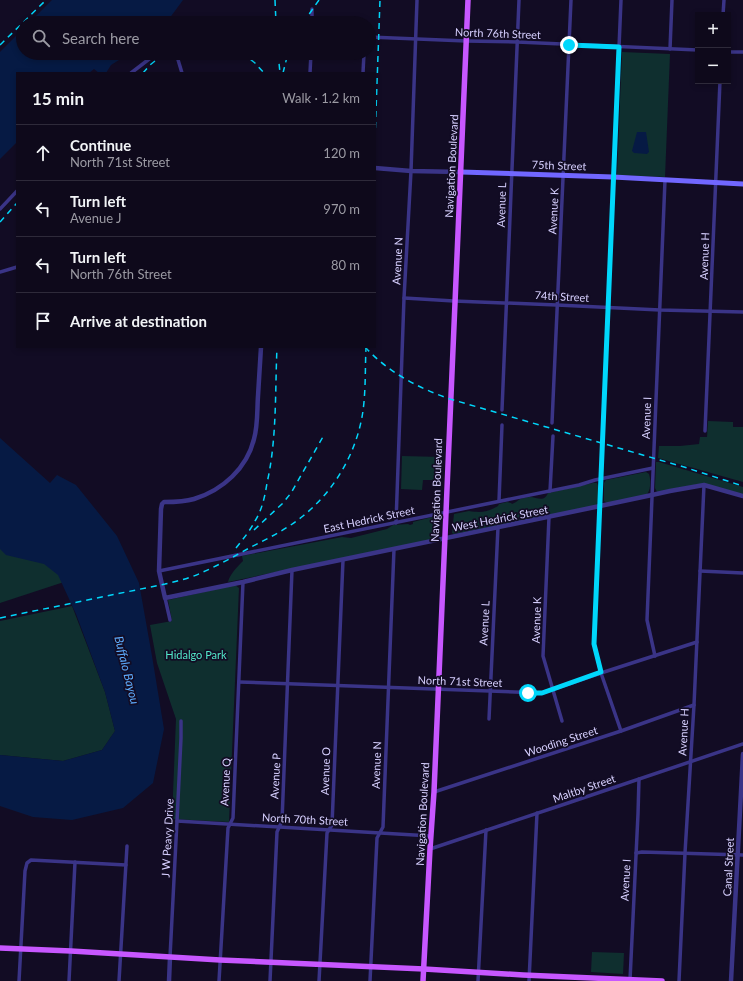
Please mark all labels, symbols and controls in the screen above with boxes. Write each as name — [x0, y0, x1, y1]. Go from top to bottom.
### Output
map controls — [695, 12, 731, 84]
button: + — [695, 12, 731, 48]
search box — [16, 16, 376, 60]
street label: North 76th Street — [455, 25, 541, 41]
icon: search — [30, 27, 52, 49]
text: Search here — [62, 29, 139, 47]
route end — [560, 36, 578, 54]
button: − — [695, 48, 731, 84]
text: 15 min — [32, 88, 84, 109]
text: Walk · 1.2 km — [282, 90, 360, 106]
street label: Navigation Boulevard — [442, 114, 460, 218]
text: Continue — [70, 136, 131, 154]
icon: ahead — [32, 142, 54, 164]
text: 120 m — [323, 145, 360, 161]
text: North 71st Street — [70, 154, 170, 170]
street label: 75th Street — [531, 158, 587, 172]
street label: Avenue L — [494, 182, 508, 228]
street label: Avenue K — [545, 187, 561, 235]
text: Turn left — [70, 192, 126, 210]
icon: left — [32, 198, 54, 220]
text: 970 m — [323, 201, 360, 217]
text: Avenue J — [70, 210, 121, 226]
street label: Avenue H — [697, 232, 711, 280]
street label: Avenue N — [389, 237, 405, 285]
text: Turn left — [70, 248, 126, 266]
icon: left — [32, 254, 54, 276]
text: 80 m — [331, 257, 360, 273]
text: North 76th Street — [70, 266, 172, 282]
street label: 74th Street — [534, 288, 590, 304]
icon: arrive — [32, 310, 54, 332]
text: Arrive at destination — [70, 312, 207, 330]
street label: Avenue I — [639, 397, 653, 439]
street label: Navigation Boulevard — [428, 438, 444, 542]
street label: West Hedrick Street — [451, 502, 549, 534]
street label: East Hedrick Street — [322, 503, 416, 535]
street label: Avenue K — [529, 596, 543, 643]
street label: Avenue L — [476, 600, 492, 646]
water label: Buffalo Bayou — [111, 634, 143, 706]
park label: Hidalgo Park — [165, 648, 227, 661]
street label: North 71st Street — [417, 673, 503, 689]
route start — [519, 684, 537, 702]
street label: Avenue H — [675, 708, 691, 756]
street label: Wooding Street — [523, 723, 599, 759]
street label: Avenue N — [369, 741, 383, 789]
street label: Avenue O — [318, 747, 332, 795]
street label: Avenue P — [267, 752, 283, 799]
street label: Avenue Q — [217, 757, 233, 806]
street label: Navigation Boulevard — [413, 762, 431, 866]
street label: Maltby Street — [551, 771, 617, 805]
street label: J W Peavy Drive — [158, 798, 176, 878]
street label: North 70th Street — [262, 810, 348, 828]
street label: Canal Street — [720, 837, 736, 897]
street label: Avenue I — [617, 859, 633, 901]

